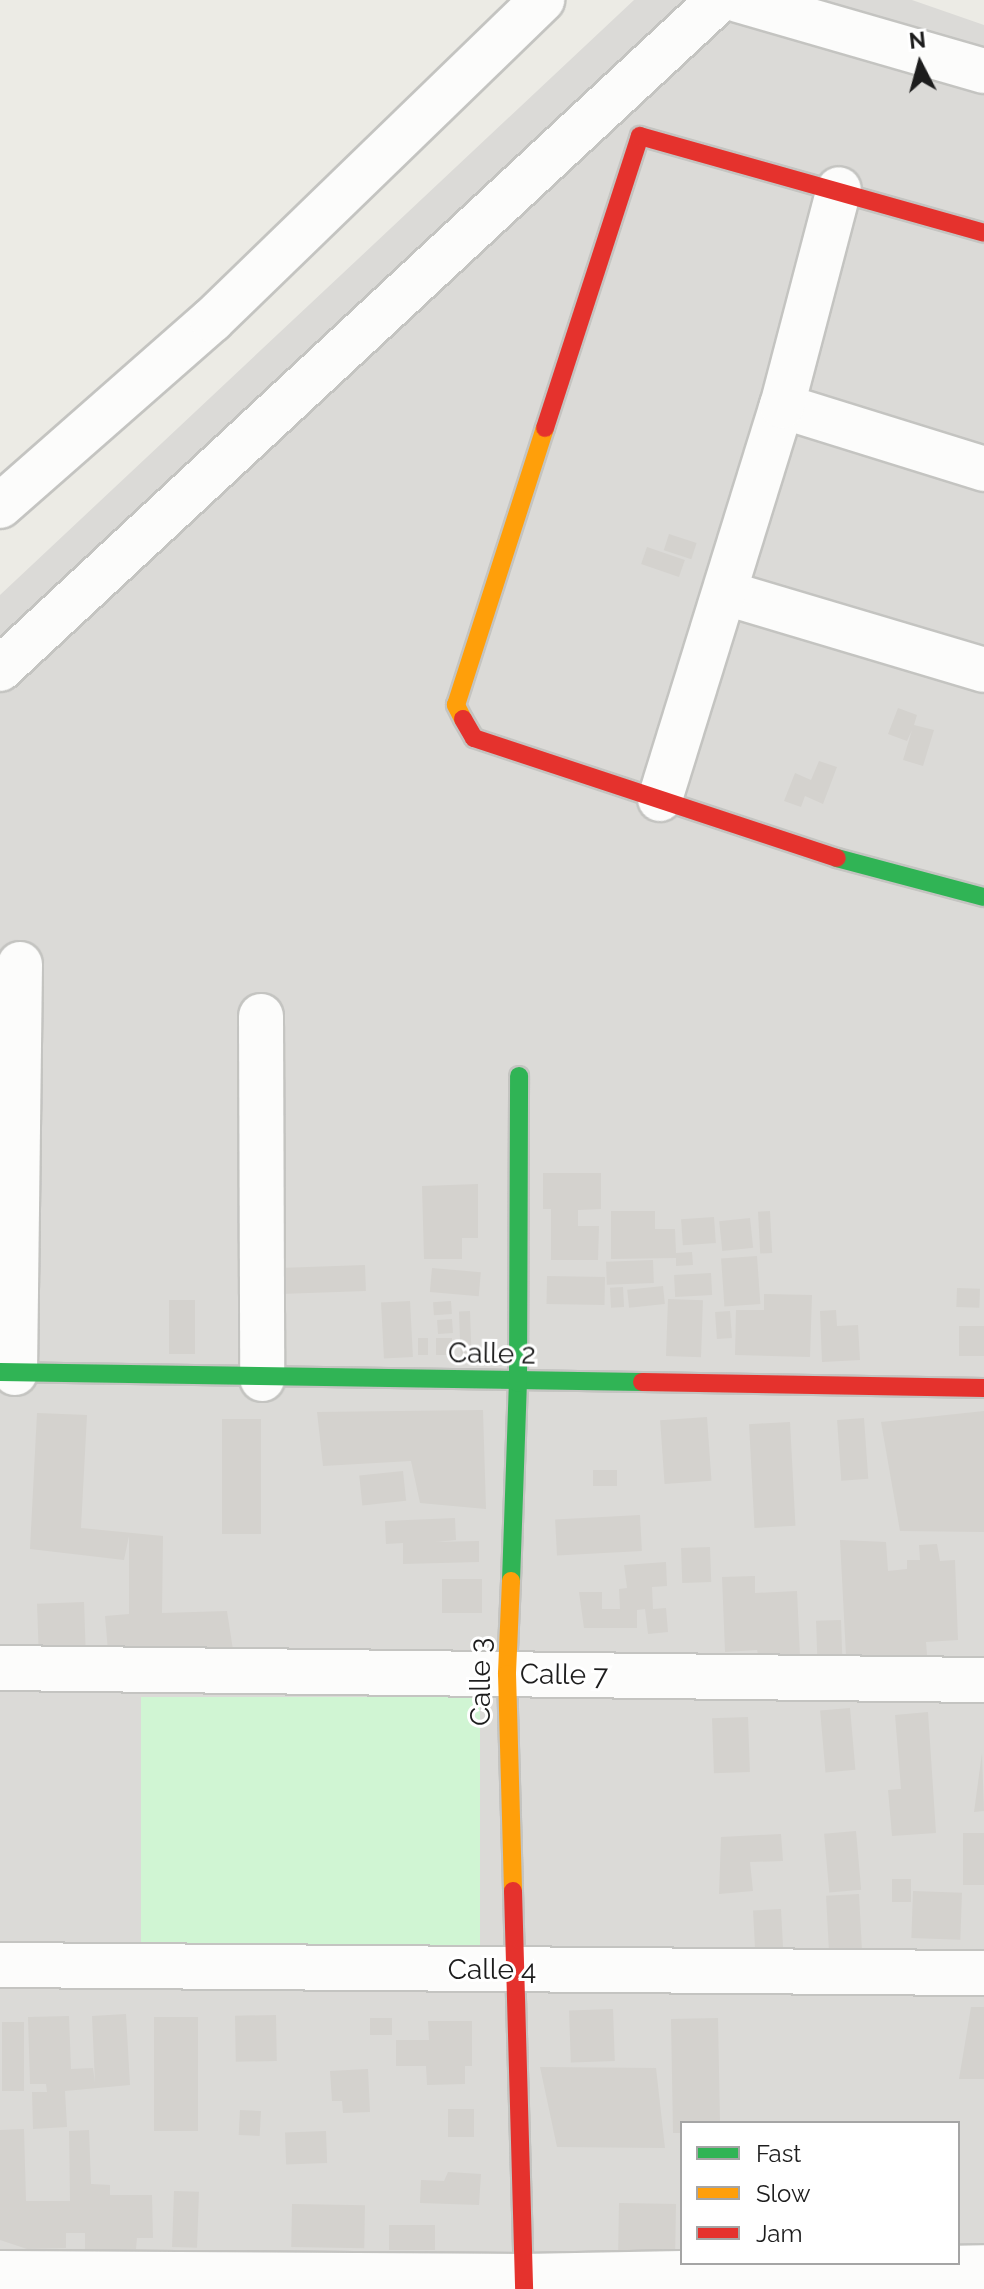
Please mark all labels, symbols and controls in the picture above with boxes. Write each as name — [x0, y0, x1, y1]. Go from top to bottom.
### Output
north arrow — [880, 24, 960, 104]
text: N — [908, 26, 927, 54]
street label: Calle 2 — [448, 1336, 536, 1372]
street label: Calle 3 — [464, 1638, 498, 1726]
street label: Calle 7 — [520, 1657, 608, 1693]
street label: Calle 4 — [448, 1953, 536, 1987]
legend — [680, 2121, 960, 2265]
text: Fast — [756, 2139, 801, 2168]
text: Slow — [756, 2179, 810, 2208]
text: Jam — [756, 2219, 802, 2248]

